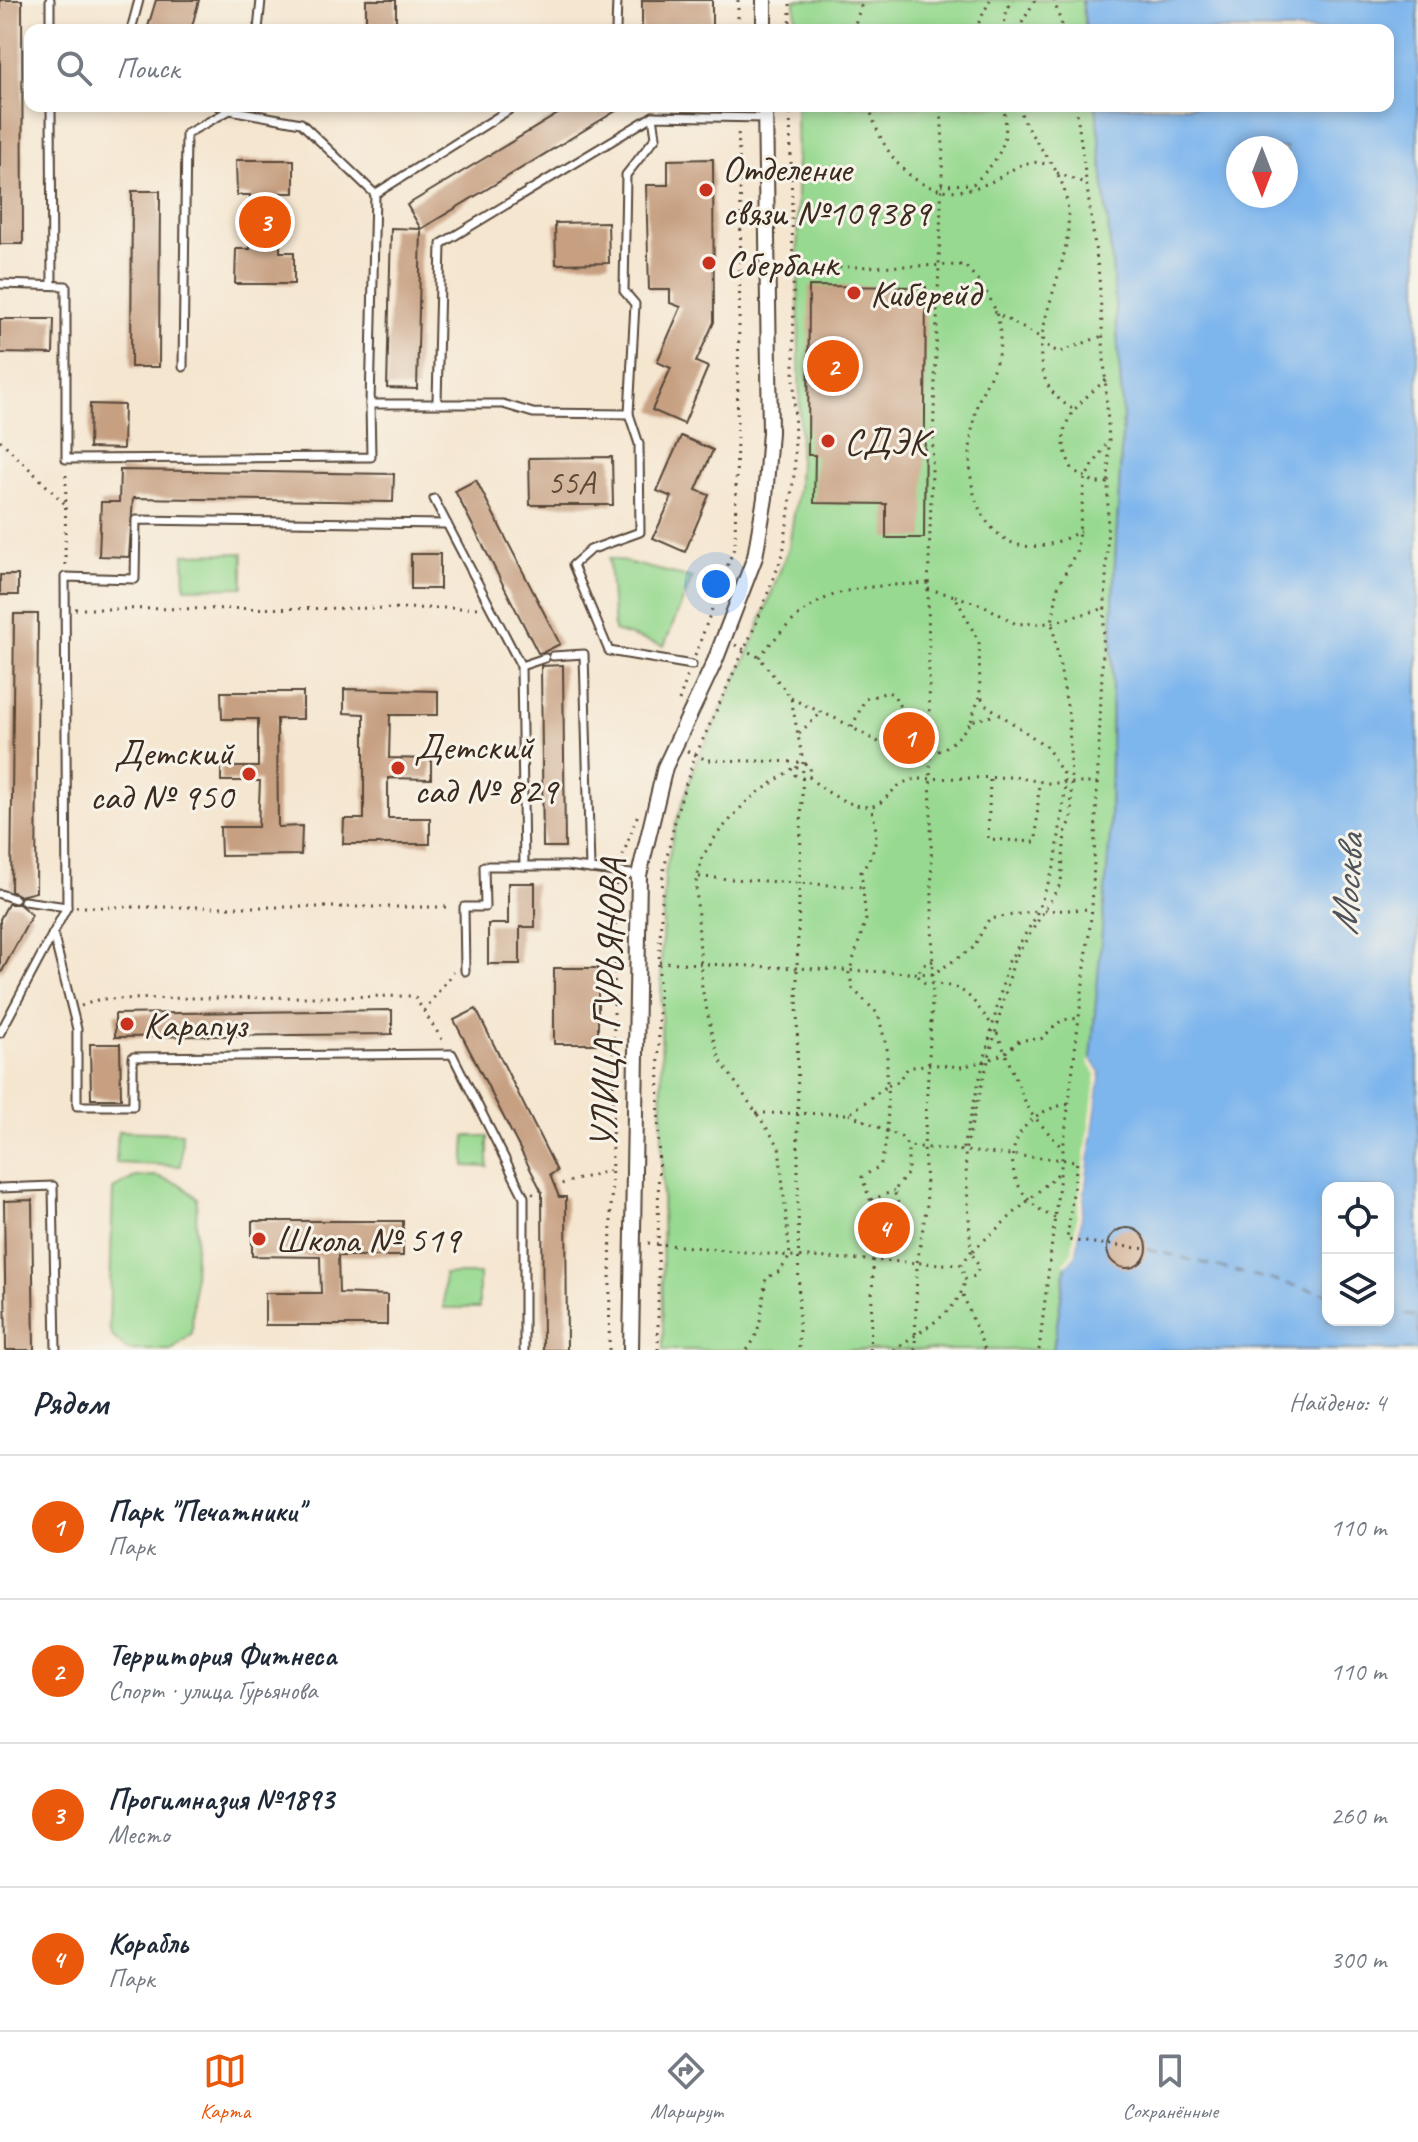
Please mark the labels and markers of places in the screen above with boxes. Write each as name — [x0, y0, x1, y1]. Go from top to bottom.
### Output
place label: Отделение связи №109389 — [722, 145, 933, 236]
marker: Отделение связи №109389 — [697, 181, 715, 199]
pin: 3 — [239, 192, 291, 252]
place label: Сбербанк — [725, 240, 841, 287]
marker: Сбербанк — [700, 254, 718, 272]
place label: Киберейд — [870, 270, 984, 317]
marker: Киберейд — [845, 284, 863, 302]
pin: 2 — [807, 336, 859, 396]
place label: СДЭК — [844, 418, 934, 465]
marker: СДЭК — [819, 432, 837, 450]
pin: 1 — [883, 708, 935, 768]
place label: Детский сад № 829 — [414, 723, 560, 814]
place label: Детский сад № 950 — [90, 729, 236, 820]
marker: Детский сад № 829 — [389, 759, 407, 777]
marker: Детский сад № 950 — [240, 765, 258, 783]
place label: Карапуз — [143, 1001, 249, 1048]
marker: Карапуз — [118, 1015, 136, 1033]
pin: 4 — [858, 1198, 910, 1258]
place label: Школа № 519 — [275, 1216, 463, 1263]
marker: Школа № 519 — [250, 1230, 268, 1248]

